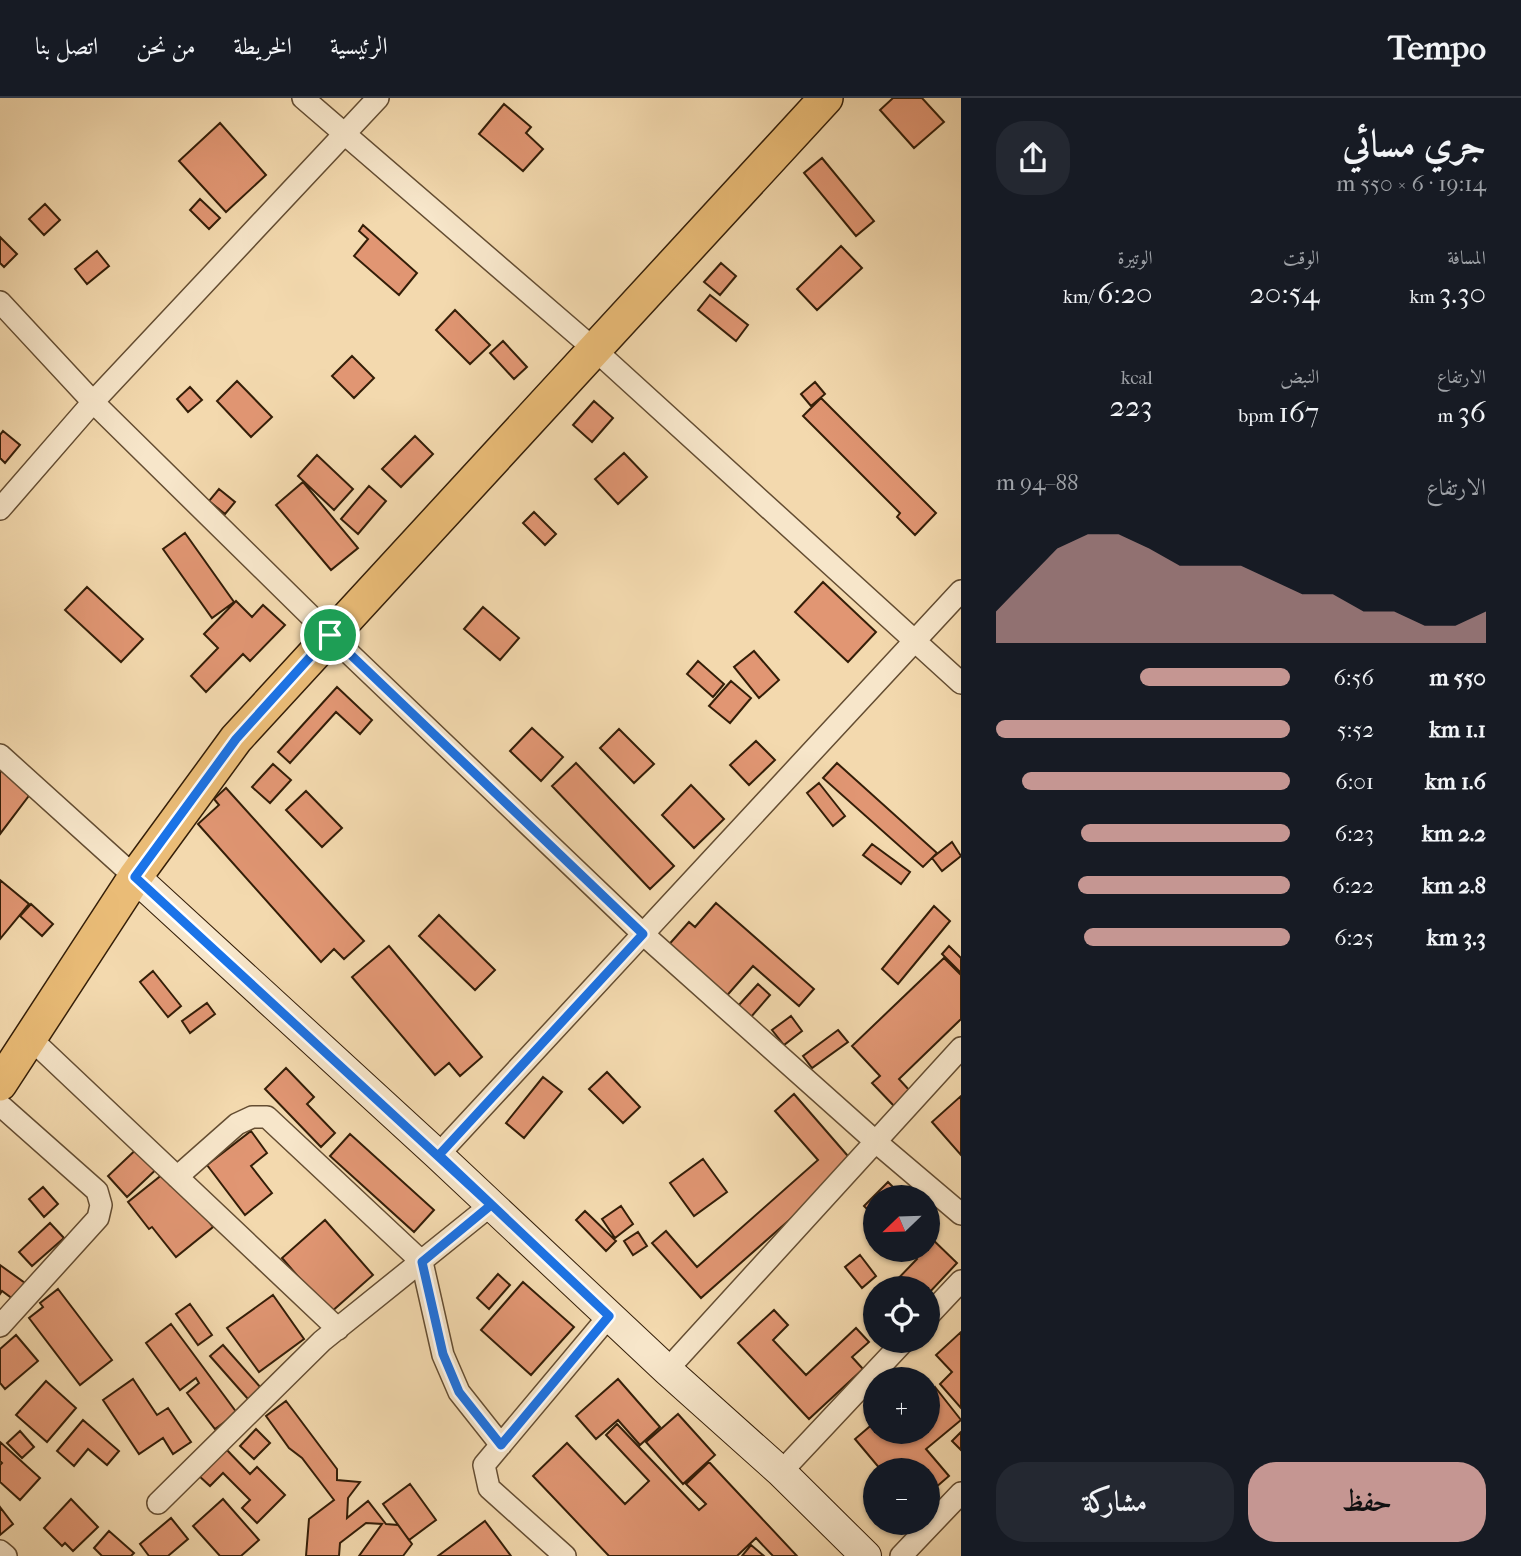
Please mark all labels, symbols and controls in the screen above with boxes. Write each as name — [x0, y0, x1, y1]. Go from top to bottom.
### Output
text: Tempo — [1388, 29, 1486, 68]
text: اتصل بنا — [35, 32, 98, 60]
text: من نحن — [136, 32, 196, 60]
text: الخريطة — [234, 32, 292, 60]
text: الرئيسية — [330, 32, 388, 60]
button: share — [996, 121, 1070, 195]
text: جري مسائي — [1342, 121, 1486, 166]
text: 19:14 · 6 × 550 m — [1336, 170, 1486, 197]
text: الوتيرة — [1118, 247, 1153, 269]
text: الوقت — [1283, 247, 1319, 269]
text: المسافة — [1447, 247, 1486, 269]
text: 6:20 — [1097, 276, 1153, 311]
text: 20:54 — [1249, 276, 1319, 311]
text: 3.30 — [1439, 276, 1486, 311]
text: /km — [1063, 286, 1097, 308]
text: km — [1409, 286, 1439, 308]
text: النبض — [1280, 366, 1319, 388]
text: الارتفاع — [1437, 366, 1486, 388]
text: kcal — [1121, 367, 1153, 389]
text: 223 — [1110, 389, 1153, 424]
text: 167 — [1278, 395, 1319, 430]
text: 36 — [1457, 395, 1486, 430]
text: bpm — [1238, 405, 1278, 427]
text: m — [1438, 405, 1457, 427]
text: 88–94 m — [996, 469, 1079, 496]
text: الارتفاع — [1426, 474, 1486, 501]
pin — [300, 605, 360, 665]
icon: arrive — [311, 616, 349, 654]
text: 6:56 — [1334, 664, 1374, 691]
text: 550 m — [1430, 664, 1486, 691]
text: 5:52 — [1337, 716, 1374, 743]
text: 1.1 km — [1429, 716, 1486, 743]
text: 6:01 — [1335, 768, 1374, 795]
text: 1.6 km — [1425, 768, 1486, 795]
text: 6:23 — [1335, 820, 1374, 847]
text: 2.2 km — [1422, 820, 1486, 847]
text: 6:22 — [1332, 872, 1374, 899]
text: 2.8 km — [1422, 872, 1486, 899]
text: 6:25 — [1334, 924, 1374, 951]
text: 3.3 km — [1427, 924, 1486, 951]
north arrow — [863, 1185, 940, 1262]
map controls — [863, 1185, 940, 1535]
button: locate — [863, 1276, 940, 1353]
button: + — [863, 1367, 940, 1444]
button: − — [863, 1458, 940, 1535]
button: مشاركة — [996, 1462, 1234, 1542]
button: حفظ — [1248, 1462, 1486, 1542]

